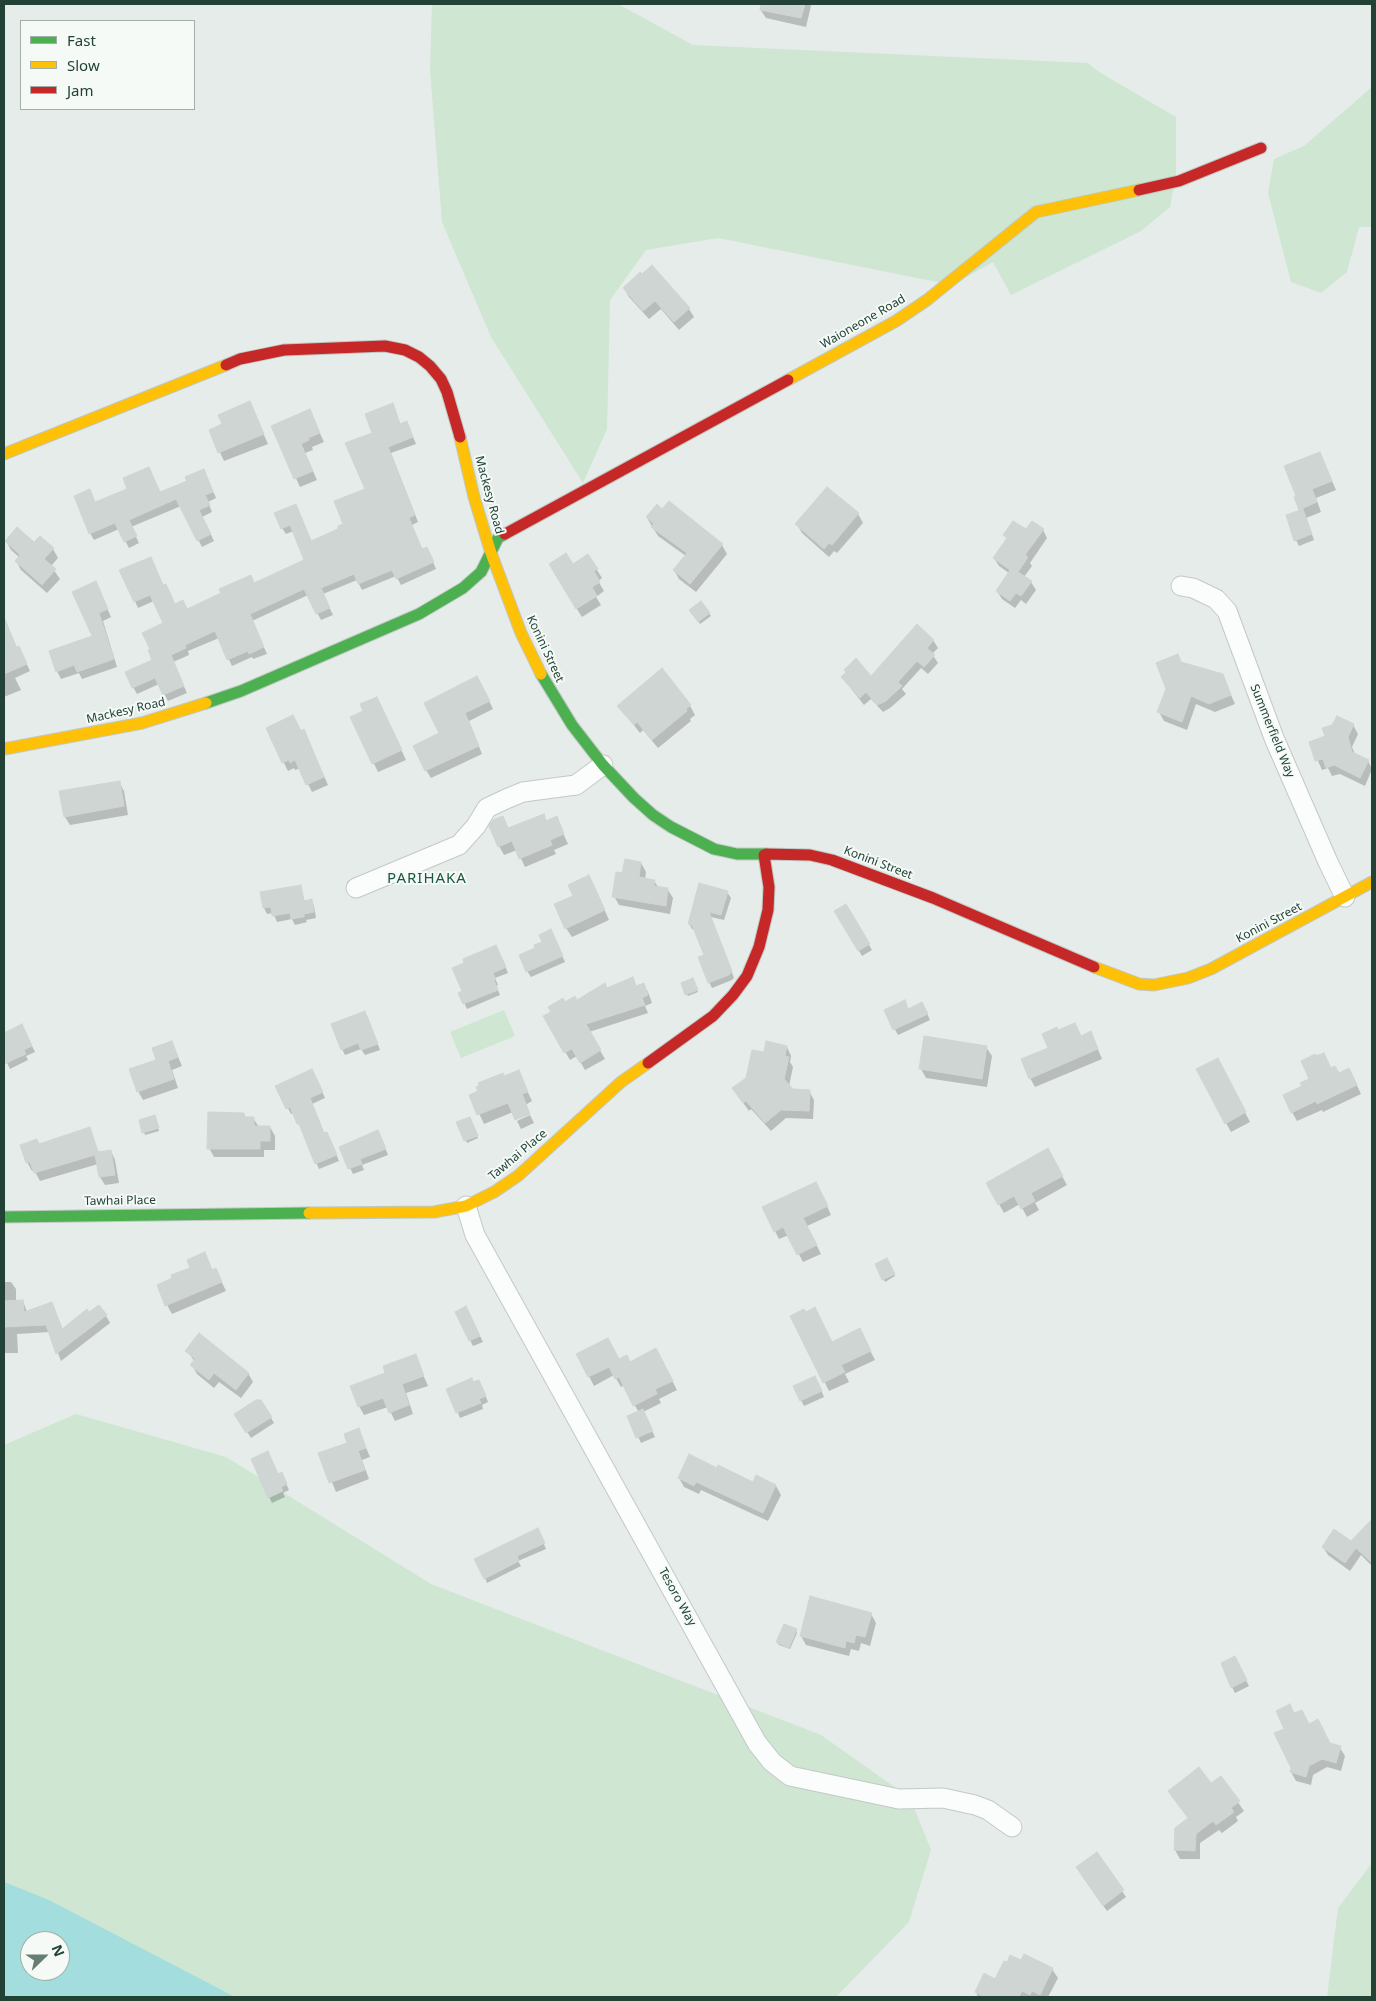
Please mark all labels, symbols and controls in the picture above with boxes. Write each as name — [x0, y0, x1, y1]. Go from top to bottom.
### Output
legend — [20, 20, 195, 110]
text: Fast — [67, 30, 96, 50]
text: Slow — [67, 55, 100, 75]
text: Jam — [67, 80, 94, 100]
street label: Waioneone Road — [818, 292, 908, 352]
street label: Mackesy Road — [472, 454, 506, 536]
street label: Konini Street — [523, 613, 567, 685]
street label: Summerfield Way — [1247, 682, 1297, 780]
street label: Mackesy Road — [85, 695, 167, 727]
street label: Konini Street — [842, 843, 914, 883]
district label: PARIHAKA — [386, 870, 468, 888]
street label: Konini Street — [1234, 900, 1304, 946]
street label: Tawhai Place — [486, 1126, 550, 1184]
street label: Tawhai Place — [84, 1193, 156, 1209]
street label: Tesoro Way — [655, 1565, 699, 1629]
north arrow — [20, 1931, 70, 1981]
text: N — [47, 1942, 69, 1959]

